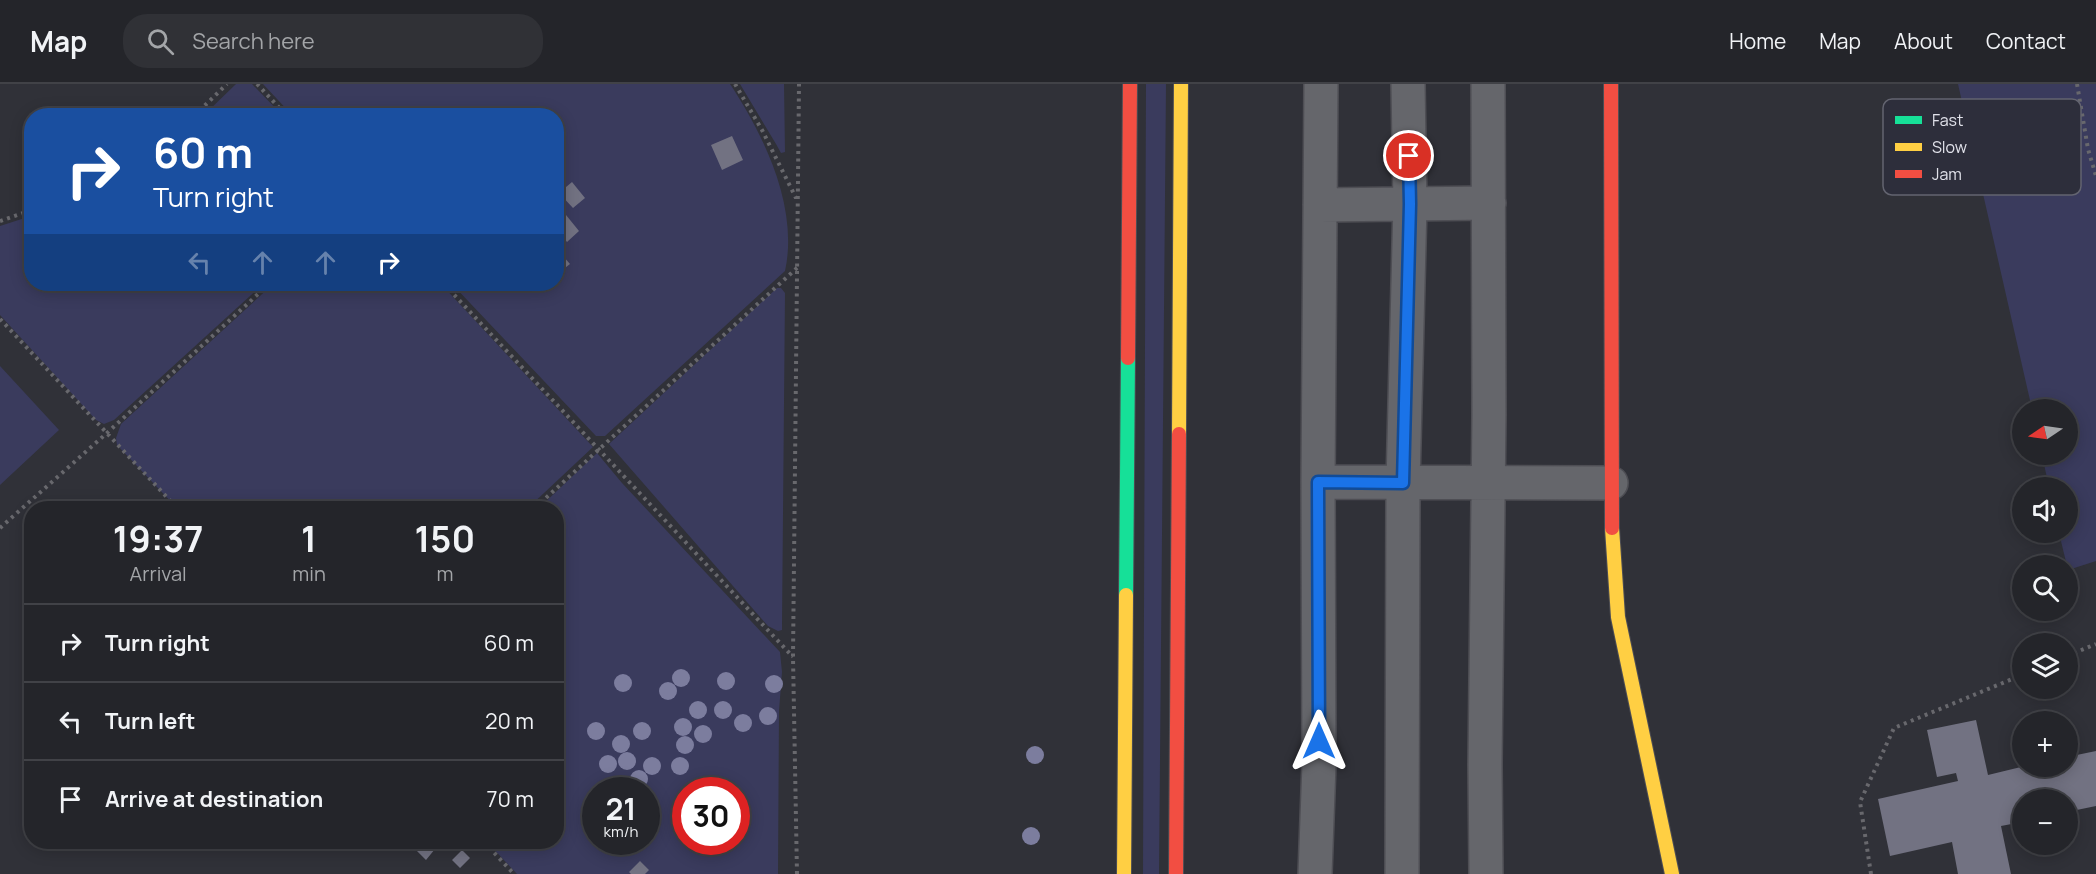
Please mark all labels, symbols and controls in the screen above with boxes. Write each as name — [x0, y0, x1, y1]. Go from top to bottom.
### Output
search box — [123, 14, 543, 68]
text: Map — [30, 22, 87, 60]
icon: search — [144, 25, 177, 58]
text: Search here — [192, 26, 315, 56]
text: Home — [1729, 27, 1786, 55]
text: Map — [1819, 27, 1861, 55]
text: About — [1894, 27, 1953, 55]
text: Contact — [1986, 27, 2066, 55]
legend — [1883, 99, 2081, 195]
text: Fast — [1932, 109, 1963, 131]
text: 60 m — [153, 123, 253, 181]
pin — [1383, 130, 1434, 181]
icon: right — [54, 132, 132, 210]
text: Slow — [1932, 136, 1967, 158]
icon: arrive — [1392, 139, 1425, 172]
text: Jam — [1932, 163, 1962, 185]
text: Turn right — [153, 178, 274, 215]
icon: left — [183, 246, 216, 279]
icon: ahead — [246, 246, 279, 279]
icon: ahead — [309, 246, 342, 279]
icon: right — [372, 246, 405, 279]
north arrow — [2012, 399, 2078, 465]
map controls — [2012, 399, 2078, 855]
button: sound — [2012, 477, 2078, 543]
text: 19:37 — [113, 514, 203, 563]
text: 1 — [301, 514, 317, 563]
text: 150 — [415, 514, 475, 563]
button: search — [2012, 555, 2078, 621]
text: Arrival — [130, 560, 187, 587]
text: min — [292, 560, 326, 587]
text: m — [436, 560, 453, 587]
icon: right — [54, 627, 87, 660]
text: Turn right — [105, 628, 210, 658]
text: 60 m — [484, 628, 534, 658]
button: layers — [2012, 633, 2078, 699]
icon: left — [54, 705, 87, 738]
text: Turn left — [105, 706, 195, 736]
text: 20 m — [485, 706, 534, 736]
position arrow — [1287, 709, 1351, 773]
button: + — [2012, 711, 2078, 777]
speed limit sign: 30 — [672, 777, 750, 855]
icon: arrive — [54, 783, 87, 816]
text: Arrive at destination — [105, 784, 323, 814]
text: 70 m — [486, 784, 534, 814]
text: 21 — [605, 788, 637, 829]
button: − — [2012, 789, 2078, 855]
text: km/h — [604, 821, 638, 842]

